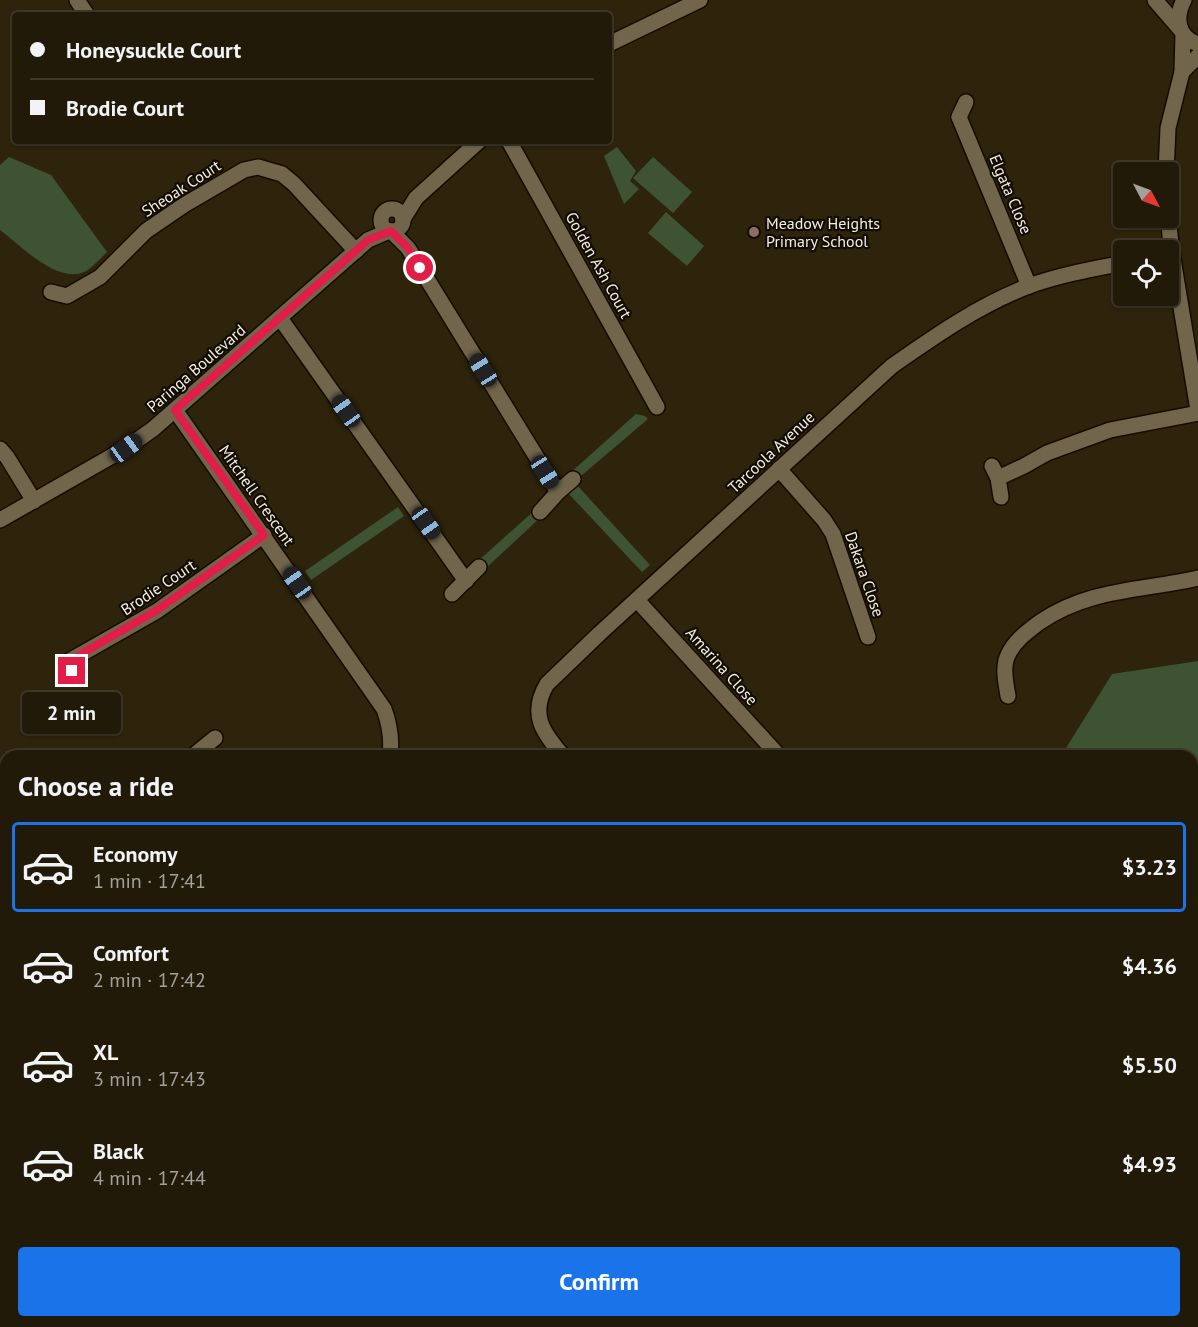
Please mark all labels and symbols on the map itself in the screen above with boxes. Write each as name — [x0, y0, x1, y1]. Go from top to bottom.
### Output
street label: Elgata Close — [985, 151, 1037, 237]
street label: Sheoak Court — [138, 155, 225, 221]
north arrow — [1113, 162, 1179, 228]
street label: Golden Ash Court — [562, 208, 637, 322]
place label: Meadow Heights Primary School — [766, 213, 880, 251]
marker: Meadow Heights Primary School — [747, 225, 761, 239]
route start — [406, 254, 433, 281]
street label: Paringa Boulevard — [143, 320, 249, 416]
car — [466, 350, 500, 390]
car — [328, 391, 364, 431]
street label: Tarcoola Avenue — [724, 407, 818, 497]
car — [106, 430, 146, 466]
street label: Mitchell Crescent — [215, 441, 299, 550]
car — [528, 452, 562, 492]
car — [408, 503, 444, 543]
street label: Dakara Close — [841, 529, 889, 619]
street label: Brodie Court — [117, 554, 200, 619]
car — [279, 563, 315, 603]
street label: Amarina Close — [682, 623, 762, 709]
route end — [58, 657, 85, 684]
callout: 2 min — [22, 692, 122, 734]

